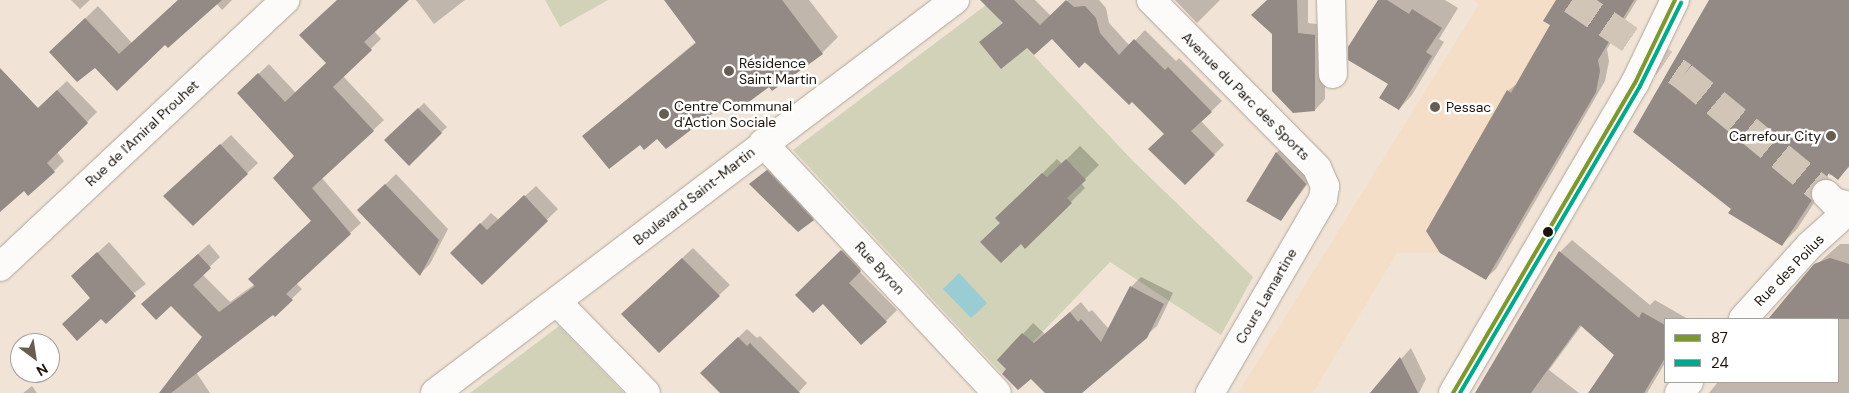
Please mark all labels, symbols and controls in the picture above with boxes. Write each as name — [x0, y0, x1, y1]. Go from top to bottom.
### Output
street label: Avenue du Parc des Sports — [1178, 28, 1314, 164]
place label: Résidence Saint Martin — [739, 55, 817, 88]
marker: Résidence Saint Martin — [723, 65, 735, 77]
street label: Rue de l'Amiral Prouhet — [82, 76, 202, 190]
place label: Centre Communal d'Action Sociale — [674, 98, 792, 130]
place label: Pessac — [1446, 99, 1491, 115]
marker: Pessac — [1428, 100, 1442, 114]
marker: Centre Communal d'Action Sociale — [658, 108, 670, 120]
place label: Carrefour City — [1729, 128, 1821, 144]
marker: Carrefour City — [1825, 130, 1837, 142]
street label: Boulevard Saint-Martin — [630, 143, 758, 249]
unlabelled marker — [1543, 227, 1553, 237]
street label: Rue des Poilus — [1751, 231, 1827, 309]
street label: Rue Byron — [852, 238, 908, 298]
street label: Cours Lamartine — [1232, 245, 1300, 347]
legend — [1664, 318, 1839, 383]
text: 87 — [1711, 328, 1728, 348]
north arrow — [10, 333, 60, 383]
text: 24 — [1711, 353, 1729, 373]
text: N — [33, 360, 51, 380]

